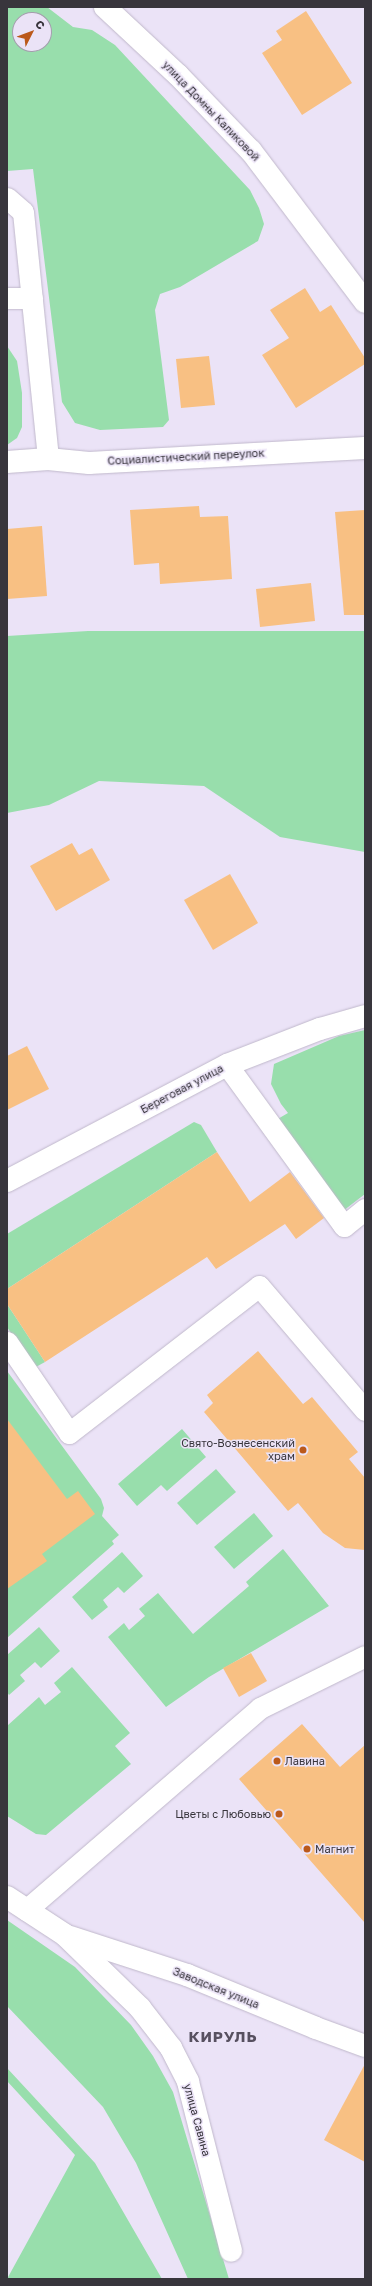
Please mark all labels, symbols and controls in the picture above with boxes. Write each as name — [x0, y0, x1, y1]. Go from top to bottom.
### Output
north arrow — [12, 12, 52, 52]
text: С — [33, 17, 48, 32]
street label: улица Домны Каликовой — [160, 58, 262, 164]
street label: Социалистический переулок — [107, 446, 265, 468]
street label: Береговая улица — [138, 1062, 226, 1116]
place label: Свято-Вознесенский храм — [181, 1437, 295, 1463]
marker: Свято-Вознесенский храм — [298, 1445, 308, 1455]
place label: Лавина — [285, 1754, 325, 1768]
marker: Лавина — [272, 1756, 282, 1766]
place label: Цветы с Любовью — [175, 1807, 271, 1821]
marker: Цветы с Любовью — [274, 1809, 284, 1819]
place label: Магнит — [315, 1842, 355, 1856]
marker: Магнит — [302, 1844, 312, 1854]
street label: Заводская улица — [171, 1965, 261, 2011]
district label: КИРУЛЬ — [188, 2028, 258, 2046]
street label: улица Савина — [181, 2082, 213, 2158]

